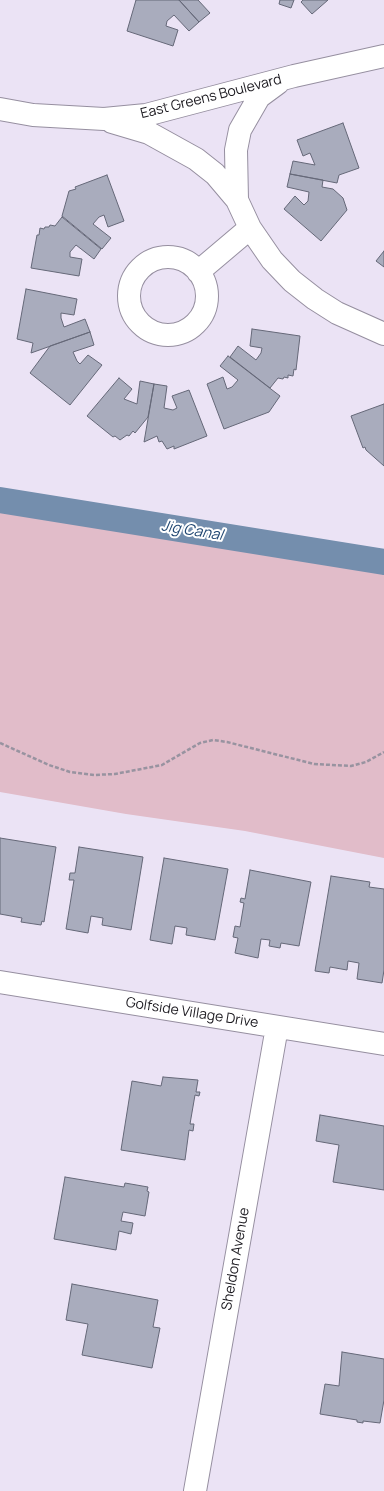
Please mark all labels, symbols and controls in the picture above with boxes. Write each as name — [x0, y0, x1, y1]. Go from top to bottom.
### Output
street label: East Greens Boulevard — [139, 71, 283, 123]
water label: Jig Canal — [160, 517, 224, 545]
street label: Golfside Village Drive — [124, 994, 260, 1032]
street label: Sheldon Avenue — [219, 1206, 253, 1312]

